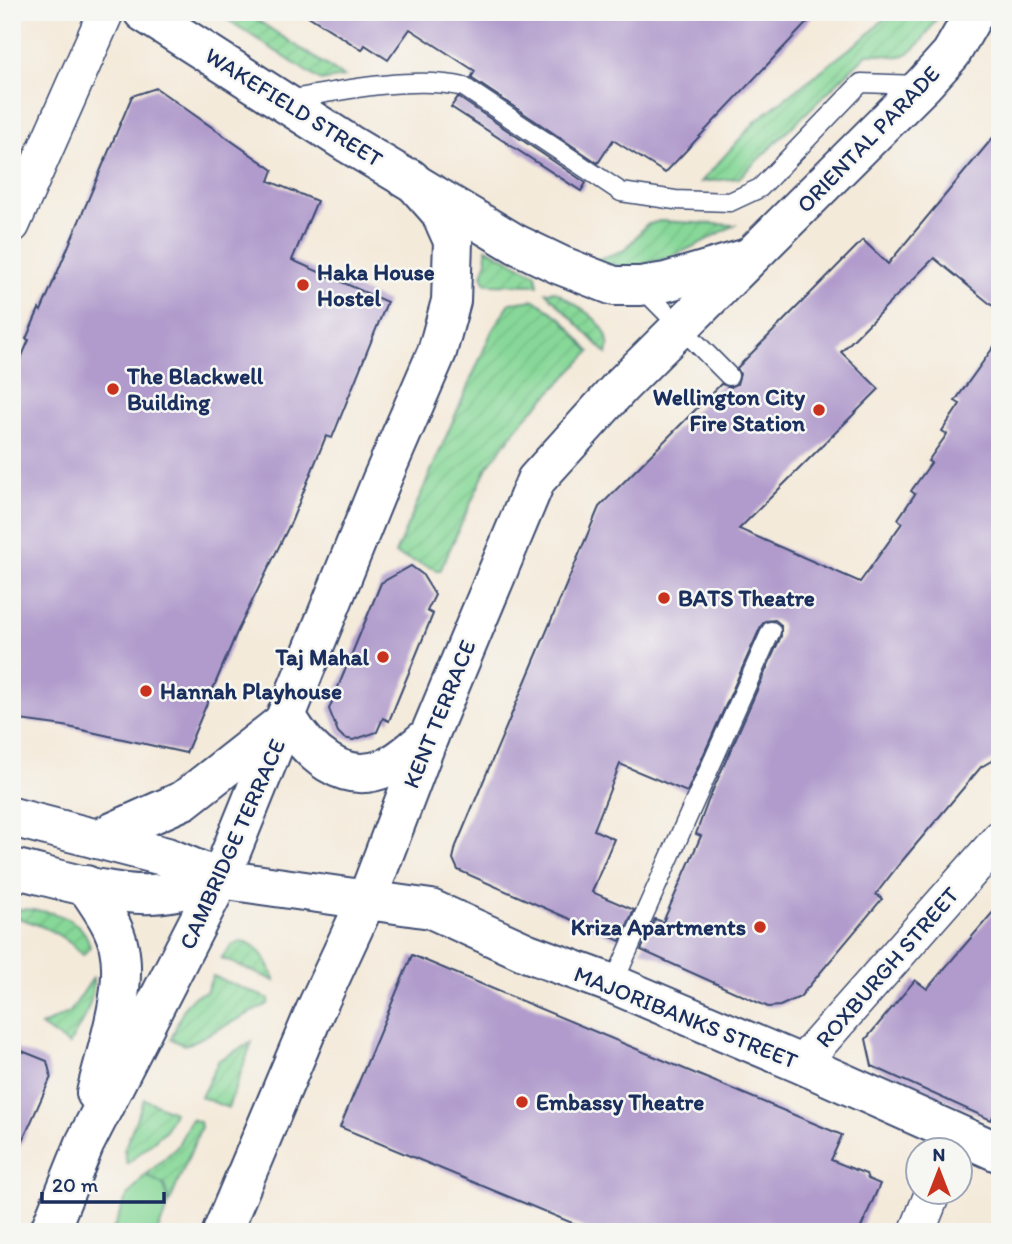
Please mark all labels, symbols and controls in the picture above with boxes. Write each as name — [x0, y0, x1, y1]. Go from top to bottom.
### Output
street label: WAKEFIELD STREET — [200, 41, 388, 173]
street label: ORIENTAL PARADE — [791, 60, 945, 218]
place label: Haka House Hostel — [317, 258, 435, 312]
marker: Haka House Hostel — [295, 277, 311, 293]
place label: The Blackwell Building — [126, 362, 264, 416]
marker: The Blackwell Building — [105, 381, 121, 397]
place label: Wellington City Fire Station — [653, 383, 806, 437]
marker: Wellington City Fire Station — [811, 402, 827, 418]
place label: BATS Theatre — [678, 584, 815, 612]
marker: BATS Theatre — [656, 590, 672, 606]
street label: KENT TERRACE — [397, 636, 481, 792]
place label: Taj Mahal — [274, 643, 369, 671]
marker: Taj Mahal — [375, 649, 391, 665]
place label: Hannah Playhouse — [160, 677, 342, 705]
marker: Hannah Playhouse — [138, 683, 154, 699]
street label: CAMBRIDGE TERRACE — [173, 734, 291, 954]
street label: ROXBURGH STREET — [809, 881, 965, 1053]
place label: Kriza Apartments — [571, 913, 746, 941]
marker: Kriza Apartments — [752, 919, 768, 935]
street label: MAJORIBANKS STREET — [570, 959, 802, 1075]
place label: Embassy Theatre — [536, 1088, 704, 1116]
marker: Embassy Theatre — [514, 1094, 530, 1110]
north arrow — [904, 1136, 974, 1206]
text: N — [933, 1143, 945, 1166]
scale bar — [42, 1160, 164, 1204]
text: 20 m — [52, 1172, 99, 1197]

